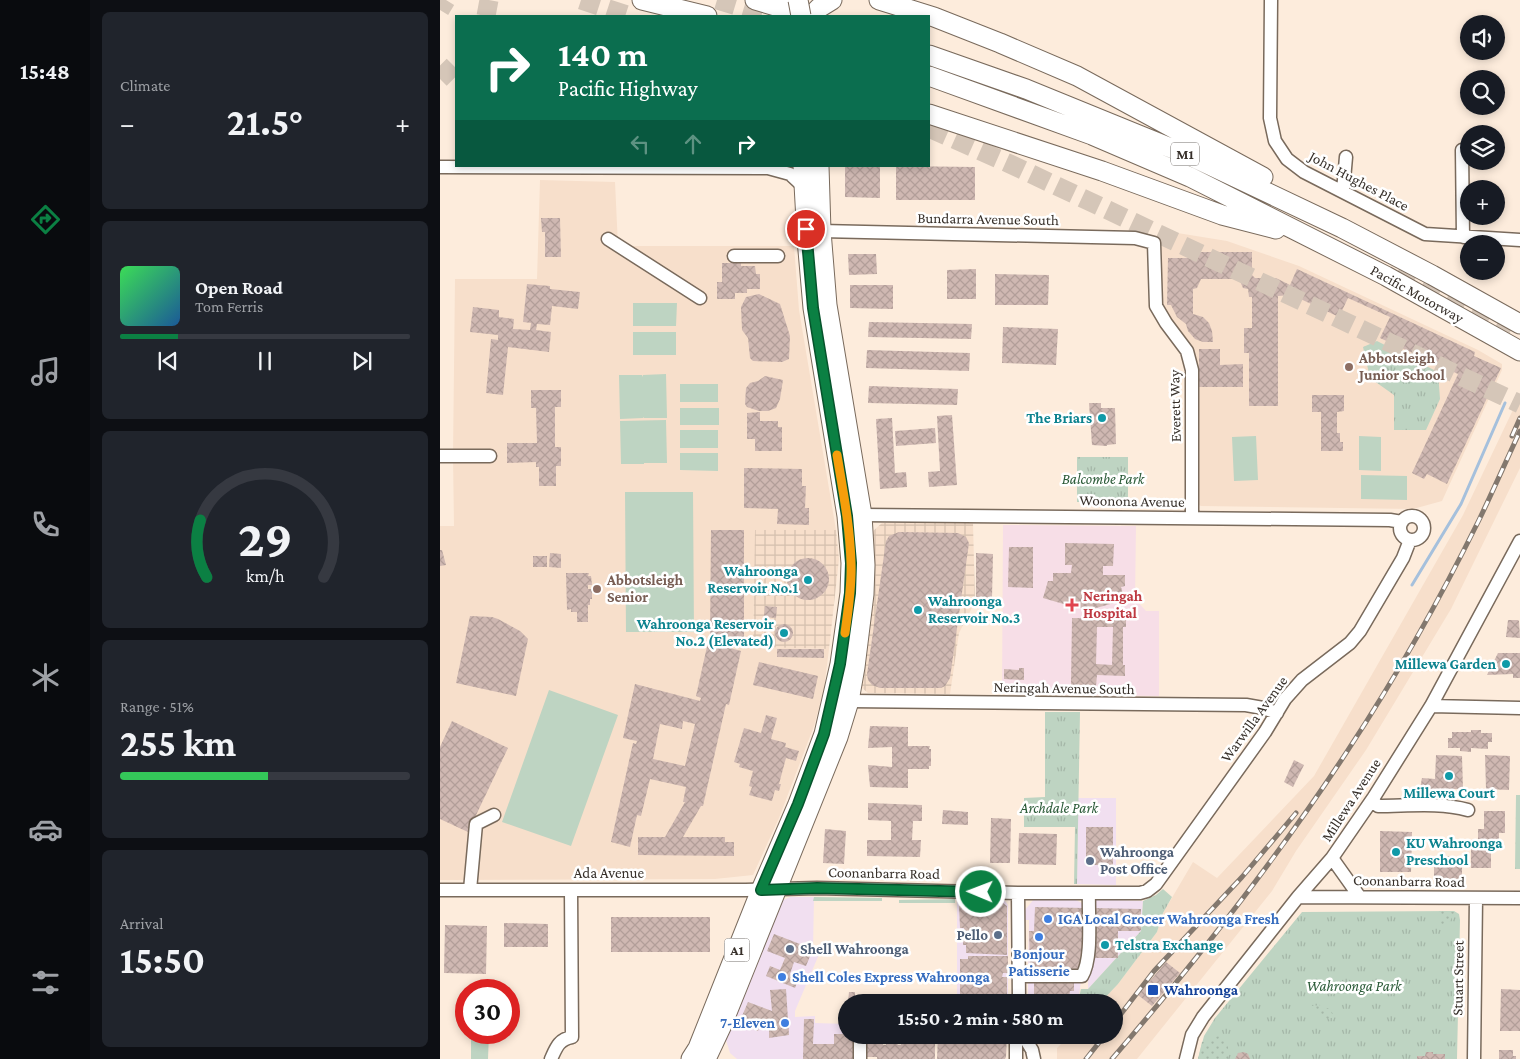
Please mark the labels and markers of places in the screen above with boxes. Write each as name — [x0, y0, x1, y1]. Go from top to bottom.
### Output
pin — [785, 208, 827, 250]
place label: Abbotsleigh Junior School — [1357, 350, 1446, 383]
marker: Abbotsleigh Junior School — [1343, 361, 1355, 373]
place label: The Briars — [1026, 410, 1092, 426]
marker: The Briars — [1096, 412, 1108, 424]
place label: Wahroonga Reservoir No.1 — [707, 563, 799, 596]
place label: Abbotsleigh Senior — [606, 572, 684, 605]
marker: Wahroonga Reservoir No.1 — [802, 574, 814, 586]
marker: Abbotsleigh Senior — [591, 583, 603, 595]
place label: Neringah Hospital — [1083, 588, 1143, 621]
place label: Wahroonga Reservoir No.3 — [927, 593, 1020, 626]
marker: Neringah Hospital — [1065, 598, 1079, 612]
marker: Wahroonga Reservoir No.3 — [912, 604, 924, 616]
place label: Wahroonga Reservoir No.2 (Elevated) — [636, 616, 774, 650]
marker: Wahroonga Reservoir No.2 (Elevated) — [778, 627, 790, 639]
place label: Millewa Garden — [1395, 656, 1496, 672]
marker: Millewa Garden — [1500, 658, 1512, 670]
marker: Millewa Court — [1443, 770, 1455, 782]
place label: Millewa Court — [1403, 785, 1495, 801]
place label: KU Wahroonga Preschool — [1406, 835, 1503, 868]
place label: Wahroonga Post Office — [1099, 844, 1175, 877]
marker: KU Wahroonga Preschool — [1390, 846, 1402, 858]
marker: Wahroonga Post Office — [1084, 855, 1096, 867]
place label: IGA Local Grocer Wahroonga Fresh — [1058, 911, 1280, 927]
marker: IGA Local Grocer Wahroonga Fresh — [1042, 913, 1054, 925]
place label: Pello — [956, 927, 988, 943]
marker: Pello — [992, 929, 1004, 941]
marker: Bonjour Patisserie — [1033, 931, 1045, 943]
place label: Telstra Exchange — [1115, 937, 1223, 953]
marker: Telstra Exchange — [1099, 939, 1111, 951]
place label: Shell Wahroonga — [800, 941, 910, 957]
marker: Shell Wahroonga — [784, 943, 796, 955]
place label: Bonjour Patisserie — [1008, 946, 1070, 979]
place label: Shell Coles Express Wahroonga — [792, 969, 990, 985]
marker: Shell Coles Express Wahroonga — [776, 971, 788, 983]
place label: Wahroonga — [1163, 982, 1239, 998]
marker: Wahroonga — [1146, 983, 1160, 997]
place label: 7-Eleven — [720, 1015, 775, 1031]
marker: 7-Eleven — [779, 1017, 791, 1029]

